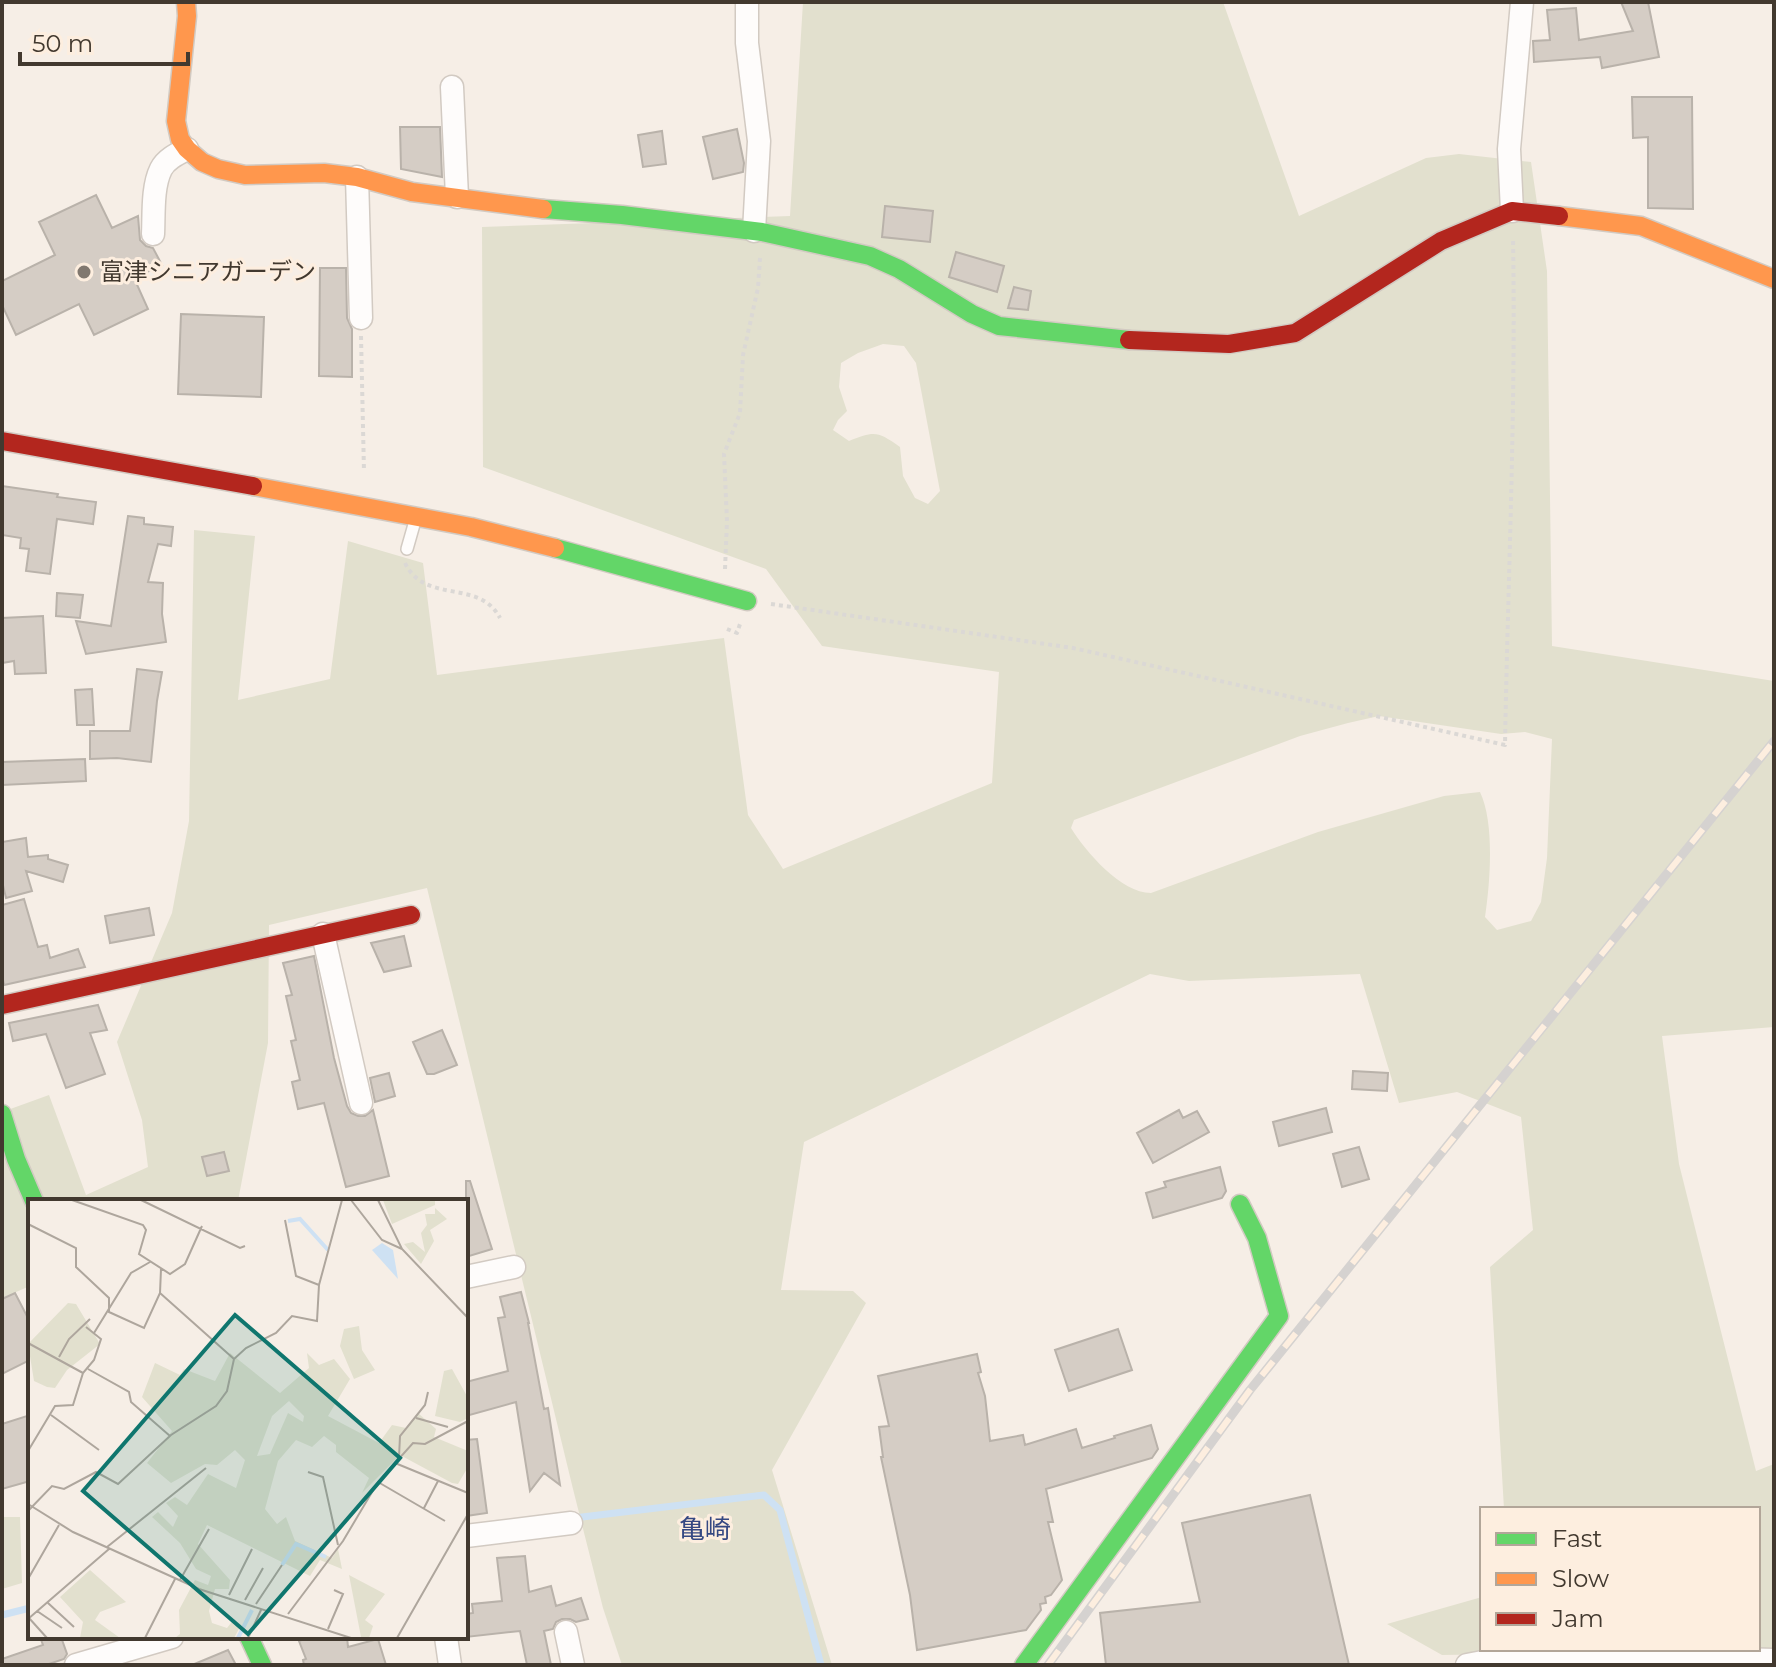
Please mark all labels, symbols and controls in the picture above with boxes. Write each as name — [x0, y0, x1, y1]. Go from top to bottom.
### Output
scale bar — [20, 16, 188, 66]
text: 50 m — [32, 29, 93, 58]
place label: 富津シニアガーデン — [100, 257, 316, 286]
marker: 富津シニアガーデン — [75, 263, 93, 281]
inset map — [28, 1199, 468, 1639]
legend — [1480, 1507, 1760, 1651]
district label: 亀崎 — [679, 1513, 731, 1545]
text: Fast — [1552, 1524, 1603, 1553]
text: Slow — [1552, 1564, 1609, 1593]
text: Jam — [1551, 1604, 1604, 1633]

